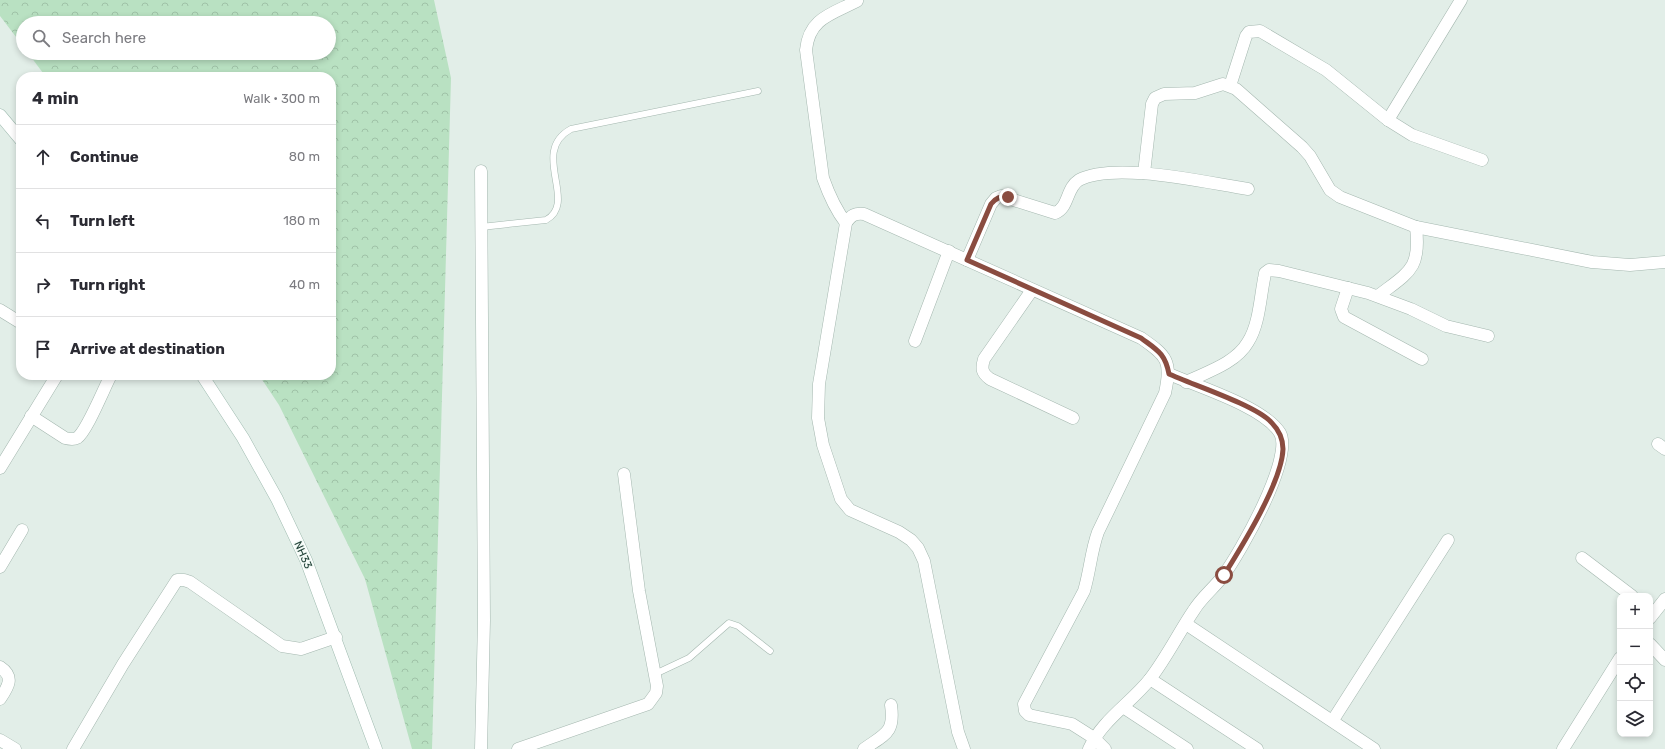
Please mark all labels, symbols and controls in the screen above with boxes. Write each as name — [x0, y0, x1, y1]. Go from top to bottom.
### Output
search box — [16, 16, 336, 60]
icon: search — [30, 27, 52, 49]
text: Search here — [62, 29, 146, 47]
text: 4 min — [32, 88, 79, 108]
text: Walk · 300 m — [243, 91, 320, 106]
icon: ahead — [32, 146, 54, 168]
text: Continue — [70, 148, 139, 166]
text: 80 m — [289, 149, 320, 164]
route end — [999, 188, 1017, 206]
icon: left — [32, 210, 54, 232]
text: Turn left — [70, 212, 135, 230]
text: 180 m — [283, 213, 320, 228]
icon: right — [32, 274, 54, 296]
text: Turn right — [70, 276, 145, 294]
text: 40 m — [289, 277, 320, 292]
icon: arrive — [32, 338, 54, 360]
text: Arrive at destination — [70, 340, 225, 358]
street label: NH33 — [291, 539, 315, 571]
route start — [1215, 566, 1233, 584]
map controls — [1617, 593, 1653, 737]
button: + — [1617, 593, 1653, 629]
button: − — [1617, 629, 1653, 665]
button: locate — [1617, 665, 1653, 701]
button: layers — [1617, 701, 1653, 737]

